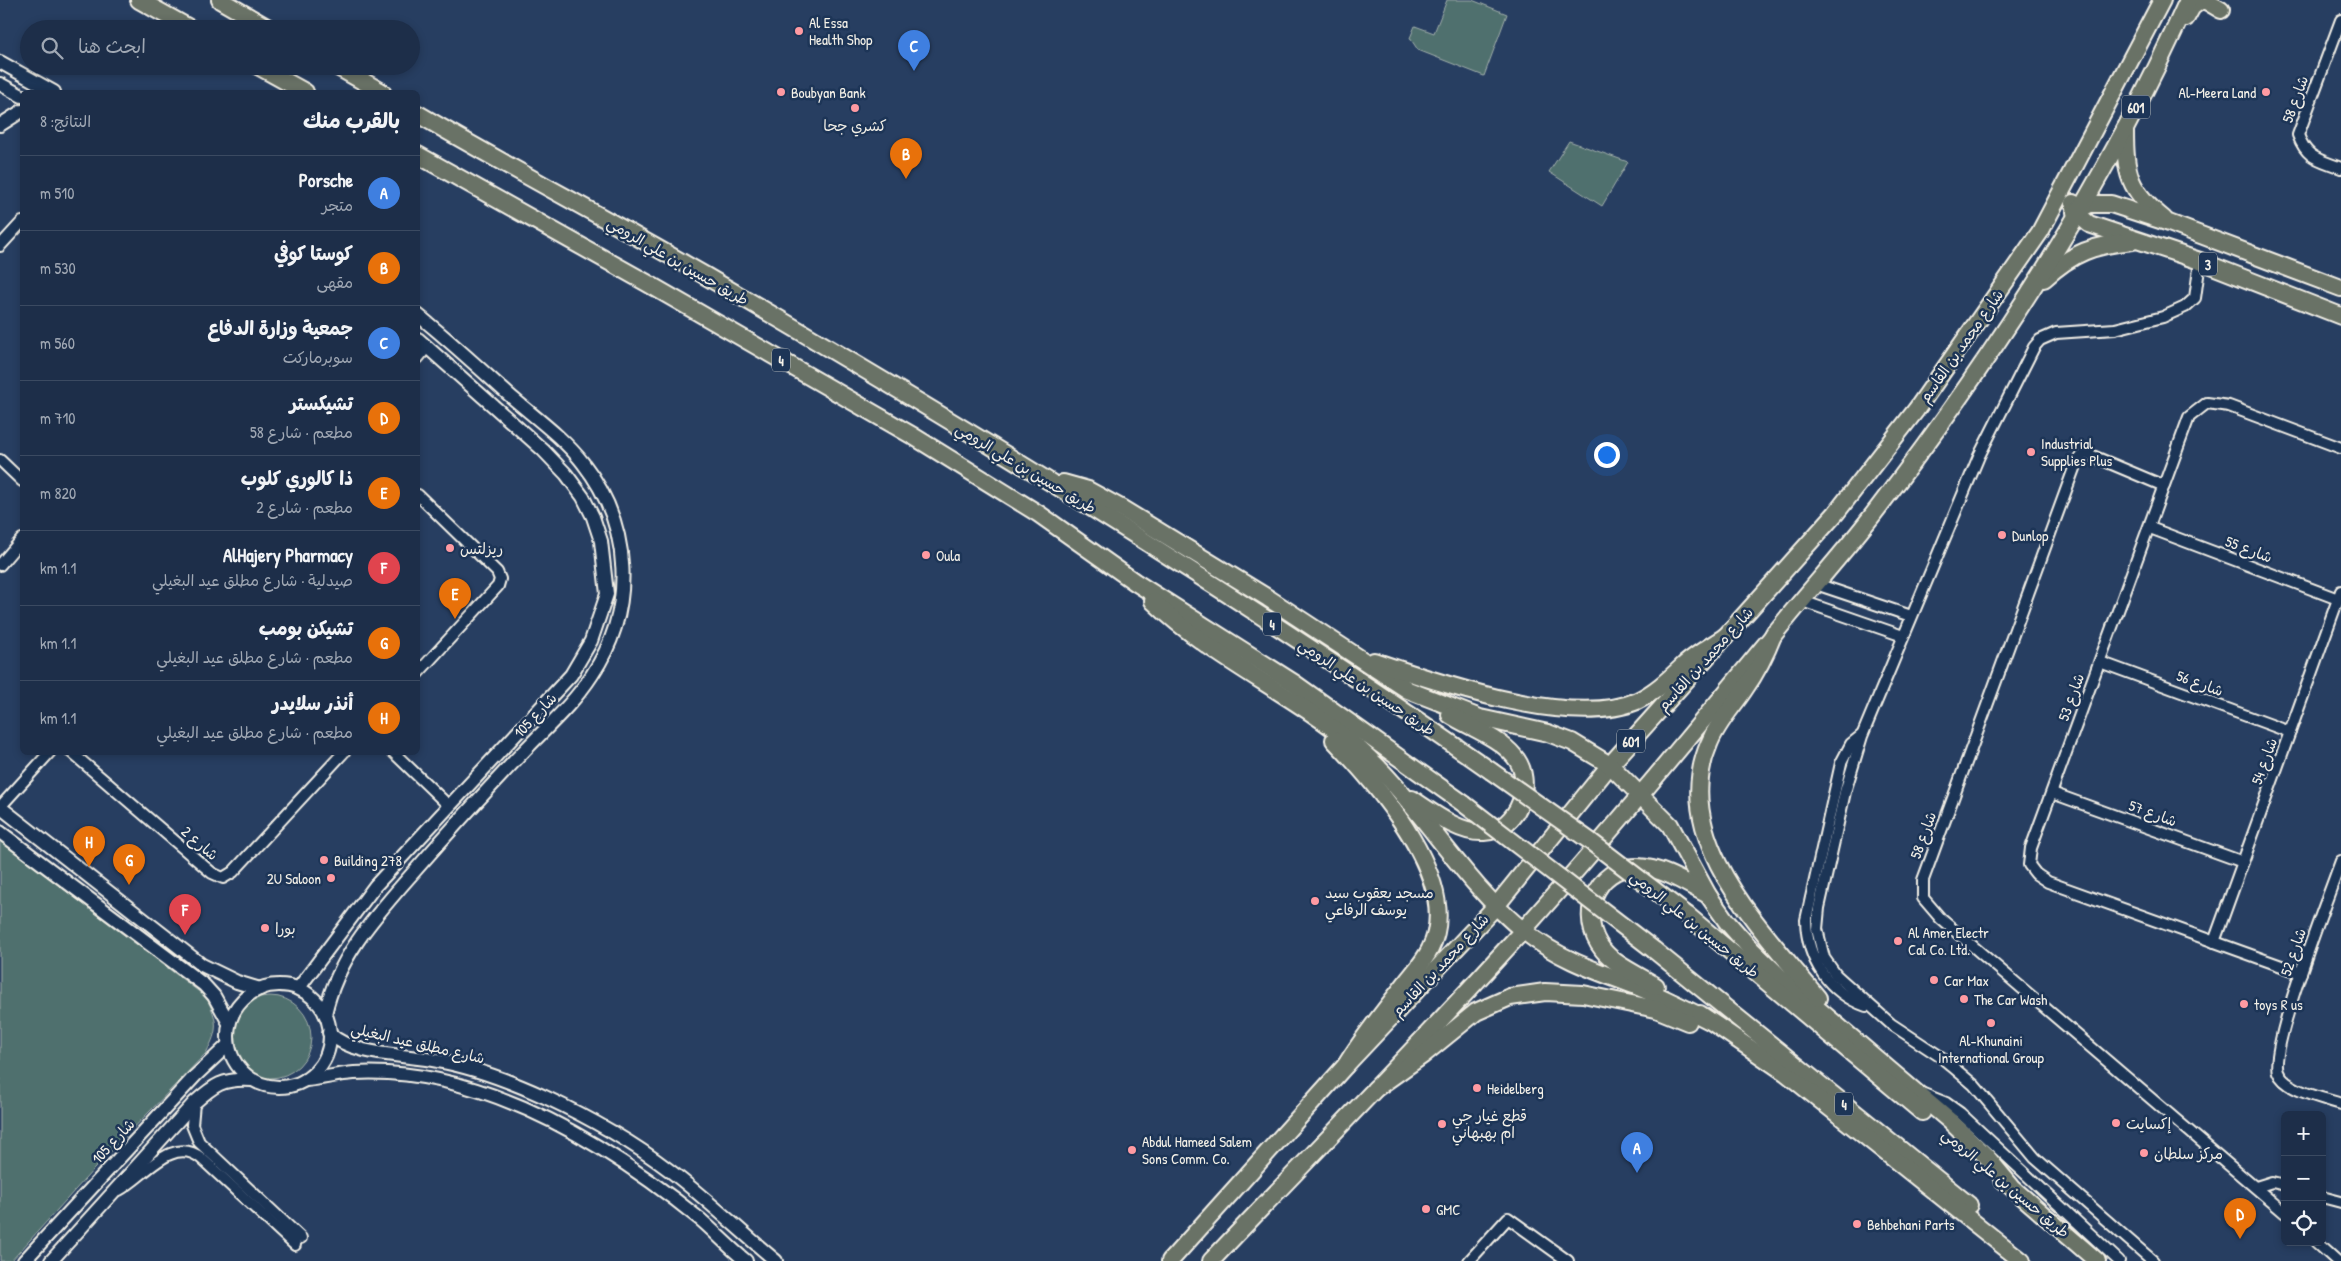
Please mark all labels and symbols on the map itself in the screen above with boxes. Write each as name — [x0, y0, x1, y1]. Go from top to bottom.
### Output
place label: Al Essa Health Shop — [809, 12, 873, 50]
marker: Al Essa Health Shop — [793, 25, 805, 37]
pin: C — [898, 30, 930, 71]
street label: شارع 58 — [2277, 72, 2313, 126]
place label: Boubyan Bank — [791, 82, 866, 103]
place label: Al-Meera Land — [2179, 82, 2256, 103]
marker: Boubyan Bank — [775, 86, 787, 98]
marker: Al-Meera Land — [2260, 86, 2272, 98]
road number: 601 — [2122, 95, 2150, 118]
marker: كشري جحا — [849, 102, 861, 114]
place label: كشري جحا — [823, 115, 887, 137]
pin: B — [890, 138, 922, 179]
street label: طريق حسين بن علي الرومي — [602, 212, 753, 313]
road number: 3 — [2199, 252, 2217, 276]
street label: شارع محمد بن القاسم — [1914, 285, 2009, 408]
road number: 4 — [772, 348, 790, 372]
street label: طريق حسين بن علي الرومي — [950, 418, 1100, 521]
place label: Industrial Supplies Plus — [2041, 433, 2112, 471]
your location — [1594, 442, 1620, 468]
marker: Industrial Supplies Plus — [2025, 446, 2037, 458]
place label: Dunlop — [2012, 525, 2049, 546]
marker: Dunlop — [1996, 529, 2008, 541]
street label: شارع 55 — [2223, 530, 2275, 568]
place label: ريزلتس — [460, 538, 503, 559]
marker: ريزلتس — [444, 542, 456, 554]
place label: Oula — [936, 545, 960, 566]
marker: Oula — [920, 549, 932, 561]
pin: E — [439, 578, 471, 619]
street label: شارع محمد بن القاسم — [1652, 602, 1758, 717]
road number: 4 — [1263, 612, 1281, 636]
street label: طريق حسين بن علي الرومي — [1293, 634, 1439, 743]
street label: شارع 56 — [2174, 665, 2226, 701]
street label: شارع 53 — [2053, 670, 2089, 724]
street label: شارع 105 — [509, 688, 561, 742]
road number: 601 — [1617, 729, 1645, 752]
street label: شارع 54 — [2246, 735, 2282, 787]
street label: شارع 57 — [2126, 795, 2180, 831]
street label: شارع 58 — [1905, 808, 1941, 862]
street label: شارع 2 — [177, 821, 223, 865]
pin: H — [73, 826, 105, 867]
pin: G — [113, 844, 145, 885]
place label: Building 278 — [334, 850, 402, 871]
marker: Building 278 — [318, 854, 330, 866]
street label: طريق حسين بن علي الرومي — [1624, 865, 1764, 985]
place label: 2U Saloon — [267, 868, 321, 889]
marker: 2U Saloon — [325, 872, 337, 884]
place label: مسجد يعقوب سيد يوسف الرفاعي — [1325, 882, 1434, 923]
pin: F — [169, 894, 201, 935]
marker: مسجد يعقوب سيد يوسف الرفاعي — [1309, 895, 1321, 907]
street label: شارع محمد بن القاسم — [1387, 909, 1494, 1022]
place label: بورا — [275, 918, 296, 939]
marker: بورا — [259, 922, 271, 934]
place label: Al Amer Electr Cal Co. Ltd. — [1908, 922, 1989, 960]
street label: شارع 52 — [2275, 925, 2311, 979]
marker: Al Amer Electr Cal Co. Ltd. — [1892, 935, 1904, 947]
place label: Car Max — [1944, 970, 1989, 991]
marker: Car Max — [1928, 974, 1940, 986]
place label: The Car Wash — [1974, 989, 2047, 1010]
marker: The Car Wash — [1958, 993, 1970, 1005]
place label: toys R us — [2254, 994, 2303, 1015]
marker: toys R us — [2238, 998, 2250, 1010]
street label: شارع مطلق عيد البغيلي — [348, 1017, 487, 1072]
marker: Al-Khunaini International Group — [1985, 1017, 1997, 1029]
place label: Al-Khunaini International Group — [1938, 1030, 2045, 1068]
place label: Heidelberg — [1487, 1078, 1544, 1099]
marker: Heidelberg — [1471, 1082, 1483, 1094]
road number: 4 — [1835, 1092, 1853, 1116]
place label: قطع غيار جي ام بهبهاني — [1452, 1105, 1527, 1146]
place label: إكسايت — [2126, 1113, 2172, 1134]
street label: شارع 105 — [87, 1114, 139, 1168]
marker: إكسايت — [2110, 1117, 2122, 1129]
marker: قطع غيار جي ام بهبهاني — [1436, 1118, 1448, 1130]
street label: طريق حسين بن علي الرومي — [1936, 1123, 2074, 1245]
place label: Abdul Hameed Salem Sons Comm. Co. — [1142, 1131, 1252, 1169]
pin: A — [1621, 1132, 1653, 1173]
place label: مركز سلطان — [2154, 1143, 2223, 1164]
marker: Abdul Hameed Salem Sons Comm. Co. — [1126, 1144, 1138, 1156]
marker: مركز سلطان — [2138, 1147, 2150, 1159]
pin: D — [2224, 1198, 2256, 1239]
place label: GMC — [1436, 1199, 1460, 1220]
marker: GMC — [1420, 1203, 1432, 1215]
place label: Behbehani Parts — [1867, 1214, 1955, 1235]
marker: Behbehani Parts — [1851, 1218, 1863, 1230]

